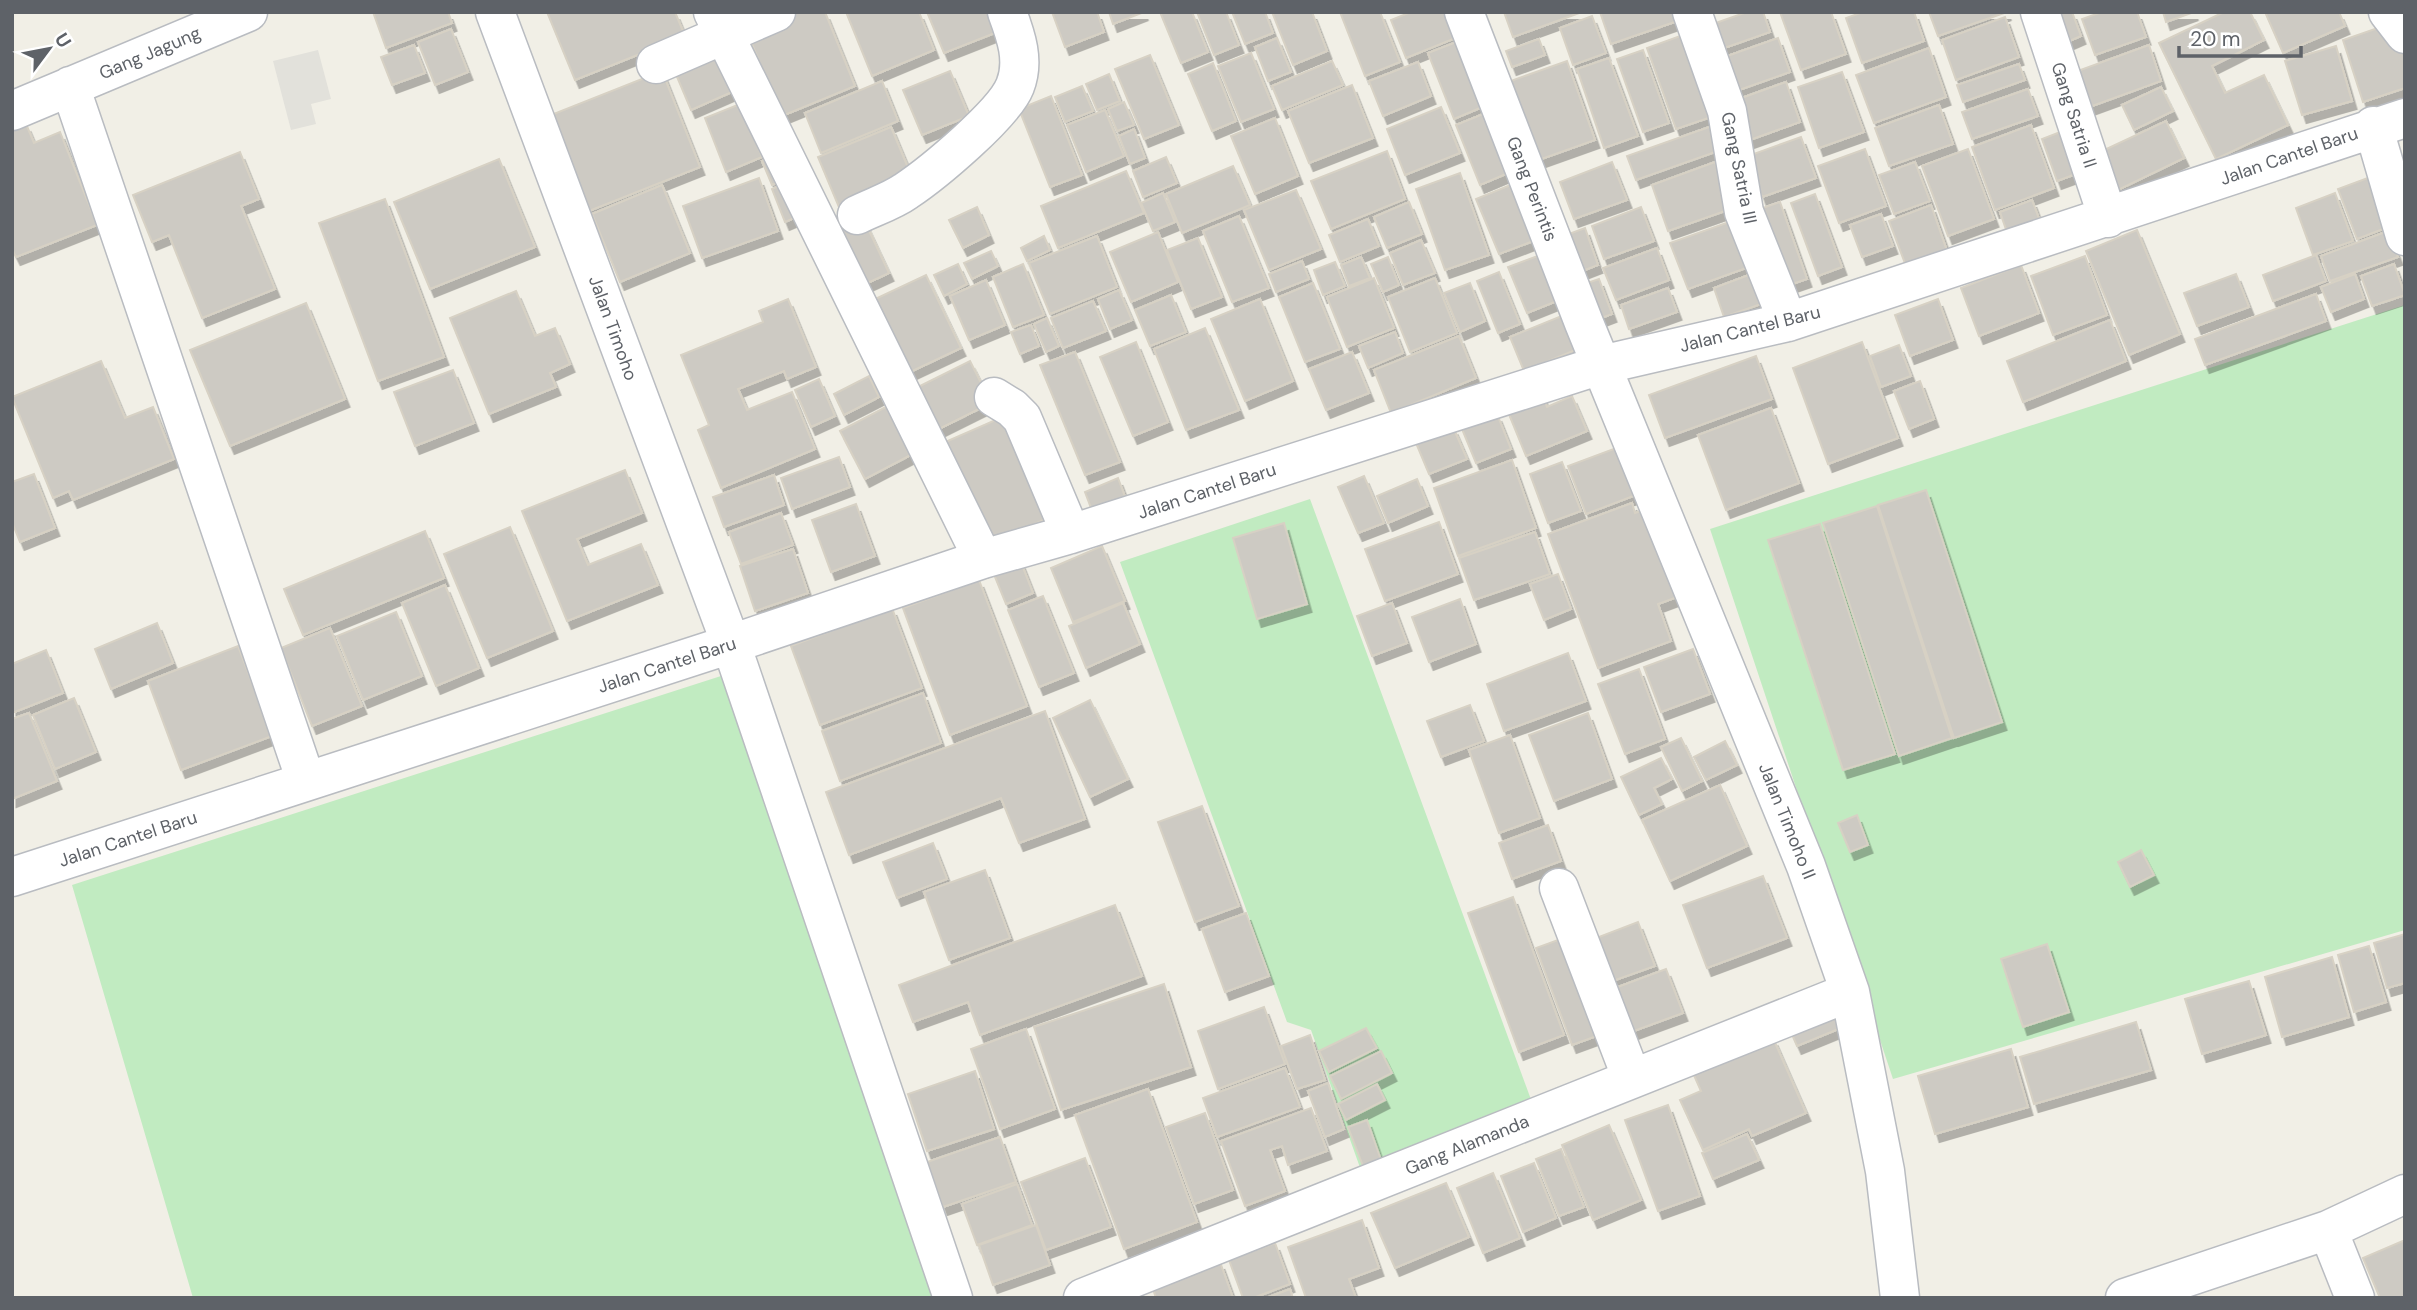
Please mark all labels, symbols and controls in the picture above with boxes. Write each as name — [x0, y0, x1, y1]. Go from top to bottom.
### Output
north arrow — [14, 14, 84, 84]
scale bar — [2179, 14, 2302, 58]
street label: Gang Jagung — [96, 21, 204, 85]
text: 20 m — [2190, 25, 2241, 53]
text: U — [49, 28, 77, 52]
street label: Gang Satria II — [2046, 59, 2102, 171]
street label: Gang Satria III — [1715, 110, 1763, 226]
street label: Jalan Cantel Baru — [2217, 121, 2361, 191]
street label: Gang Perintis — [1501, 133, 1563, 245]
street label: Jalan Timoho — [583, 272, 643, 384]
street label: Jalan Cantel Baru — [1677, 300, 1823, 358]
street label: Jalan Cantel Baru — [1135, 457, 1279, 525]
street label: Jalan Cantel Baru — [595, 631, 739, 699]
street label: Jalan Timoho II — [1753, 759, 1821, 883]
street label: Jalan Cantel Baru — [56, 805, 200, 873]
street label: Gang Alamanda — [1401, 1109, 1533, 1181]

